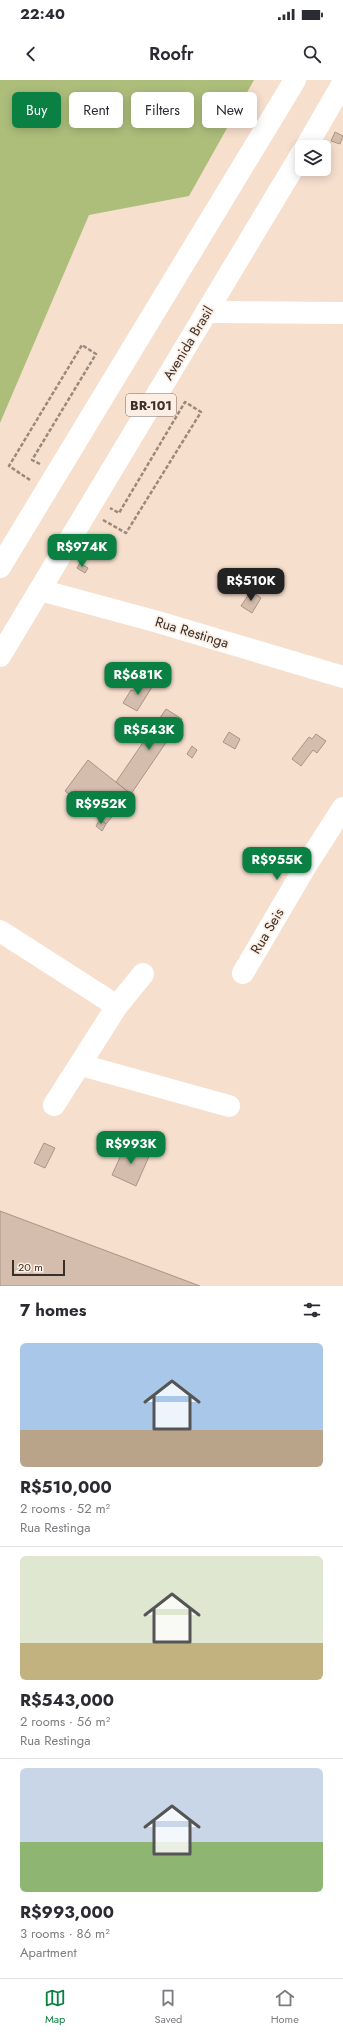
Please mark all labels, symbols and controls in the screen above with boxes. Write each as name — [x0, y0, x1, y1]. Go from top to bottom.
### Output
text: 22:40 — [20, 3, 65, 25]
text: Roofr — [149, 41, 194, 67]
icon: back — [20, 43, 42, 65]
icon: search — [301, 43, 323, 65]
chip: Buy — [12, 92, 61, 128]
chip: Rent — [69, 92, 123, 128]
chip: Filters — [131, 92, 194, 128]
chip: New — [202, 92, 257, 128]
map controls — [295, 140, 331, 176]
button: layers — [295, 140, 331, 176]
street label: Avenida Brasil — [158, 302, 218, 384]
road number: BR-101 — [126, 394, 176, 416]
pin: R$974K — [49, 534, 115, 568]
text: R$974K — [57, 537, 107, 556]
pin: R$510K — [218, 568, 284, 602]
text: R$510K — [226, 571, 276, 590]
street label: Rua Restinga — [153, 611, 231, 653]
pin: R$681K — [105, 662, 171, 696]
text: R$681K — [113, 665, 163, 684]
pin: R$543K — [116, 717, 182, 751]
text: R$543K — [123, 720, 175, 739]
pin: R$952K — [68, 791, 134, 825]
text: R$952K — [75, 794, 127, 813]
pin: R$955K — [244, 847, 310, 881]
text: R$955K — [251, 850, 303, 869]
street label: Rua Seis — [245, 904, 289, 958]
pin: R$993K — [98, 1131, 164, 1165]
text: R$993K — [105, 1134, 157, 1153]
scale bar — [12, 1258, 65, 1277]
text: 20 m — [18, 1259, 43, 1275]
text: 7 homes — [20, 1298, 87, 1322]
icon: filters — [301, 1299, 323, 1321]
icon: home — [136, 1369, 208, 1441]
text: R$510,000 — [20, 1475, 112, 1499]
text: 2 rooms · 52 m² — [20, 1499, 110, 1518]
text: Rua Restinga — [20, 1518, 90, 1537]
icon: home — [136, 1582, 208, 1654]
text: R$543,000 — [20, 1688, 114, 1712]
text: 2 rooms · 56 m² — [20, 1712, 110, 1731]
text: Rua Restinga — [20, 1731, 90, 1750]
icon: home — [136, 1794, 208, 1866]
text: R$993,000 — [20, 1900, 114, 1924]
text: 3 rooms · 86 m² — [20, 1924, 110, 1943]
text: Apartment — [20, 1943, 77, 1962]
tab: Map — [44, 1987, 66, 2027]
tab: Saved — [154, 1987, 182, 2027]
tab: Home — [271, 1987, 299, 2027]

